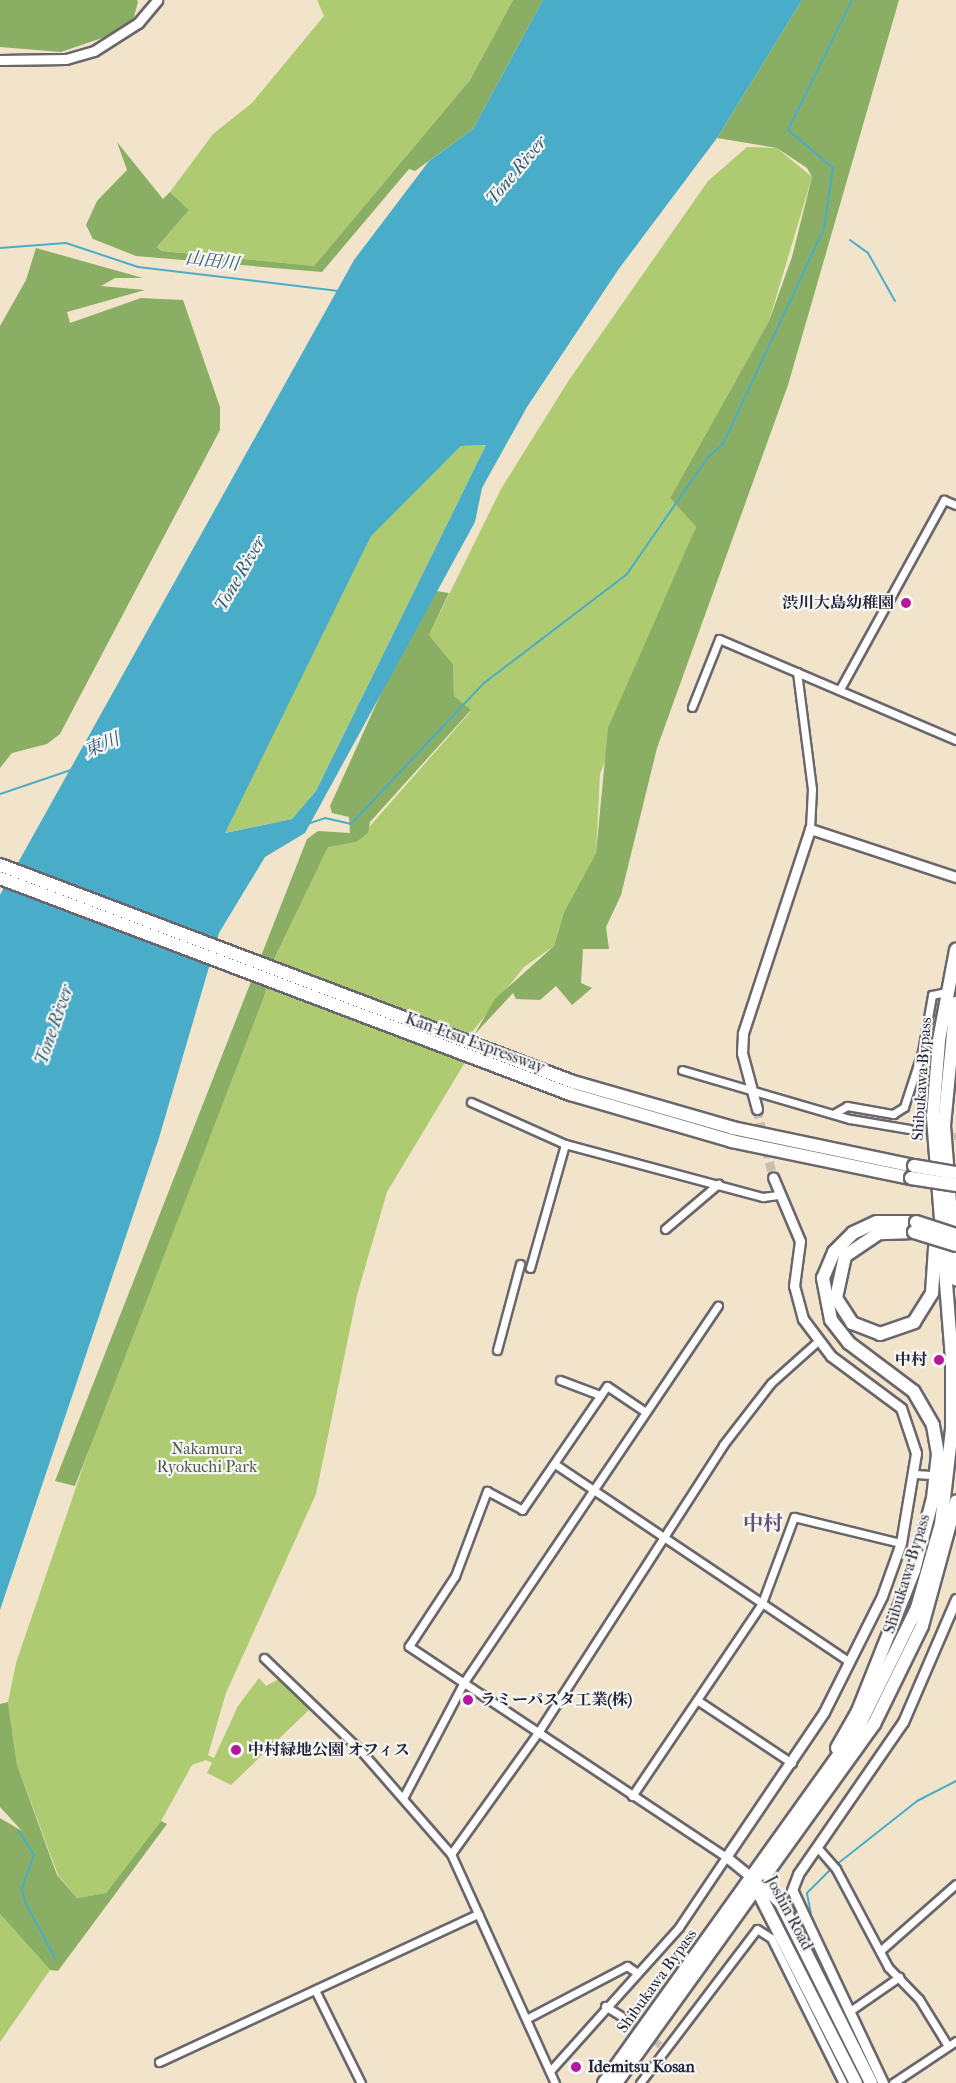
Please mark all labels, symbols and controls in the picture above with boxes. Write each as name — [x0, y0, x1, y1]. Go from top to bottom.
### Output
water label: Tone River — [482, 132, 552, 210]
water label: 山田川 — [184, 248, 240, 276]
water label: Tone River — [211, 533, 271, 615]
place label: 渋川大島幼稚園 — [782, 593, 894, 613]
marker: 渋川大島幼稚園 — [899, 596, 913, 610]
water label: 東川 — [81, 729, 123, 763]
water label: Tone River — [31, 982, 79, 1068]
street label: Kan-Etsu Expressway — [403, 1009, 547, 1077]
street label: Shibukawa Bypass — [908, 1017, 936, 1141]
place label: 中村 — [895, 1350, 927, 1370]
marker: 中村 — [932, 1353, 946, 1367]
park label: Nakamura Ryokuchi Park — [157, 1439, 257, 1477]
district label: 中村 — [743, 1511, 783, 1535]
street label: Shibukawa Bypass — [880, 1512, 934, 1636]
place label: ラミーパスタ工業(株) — [480, 1690, 633, 1710]
marker: ラミーパスタ工業(株) — [461, 1693, 475, 1707]
place label: 中村緑地公園 オフィス — [248, 1740, 411, 1760]
marker: 中村緑地公園 オフィス — [229, 1743, 243, 1757]
street label: Joshin Road — [761, 1872, 817, 1954]
street label: Shibukawa Bypass — [613, 1925, 701, 2037]
place label: Idemitsu Kosan — [588, 2057, 695, 2077]
marker: Idemitsu Kosan — [569, 2060, 583, 2074]

